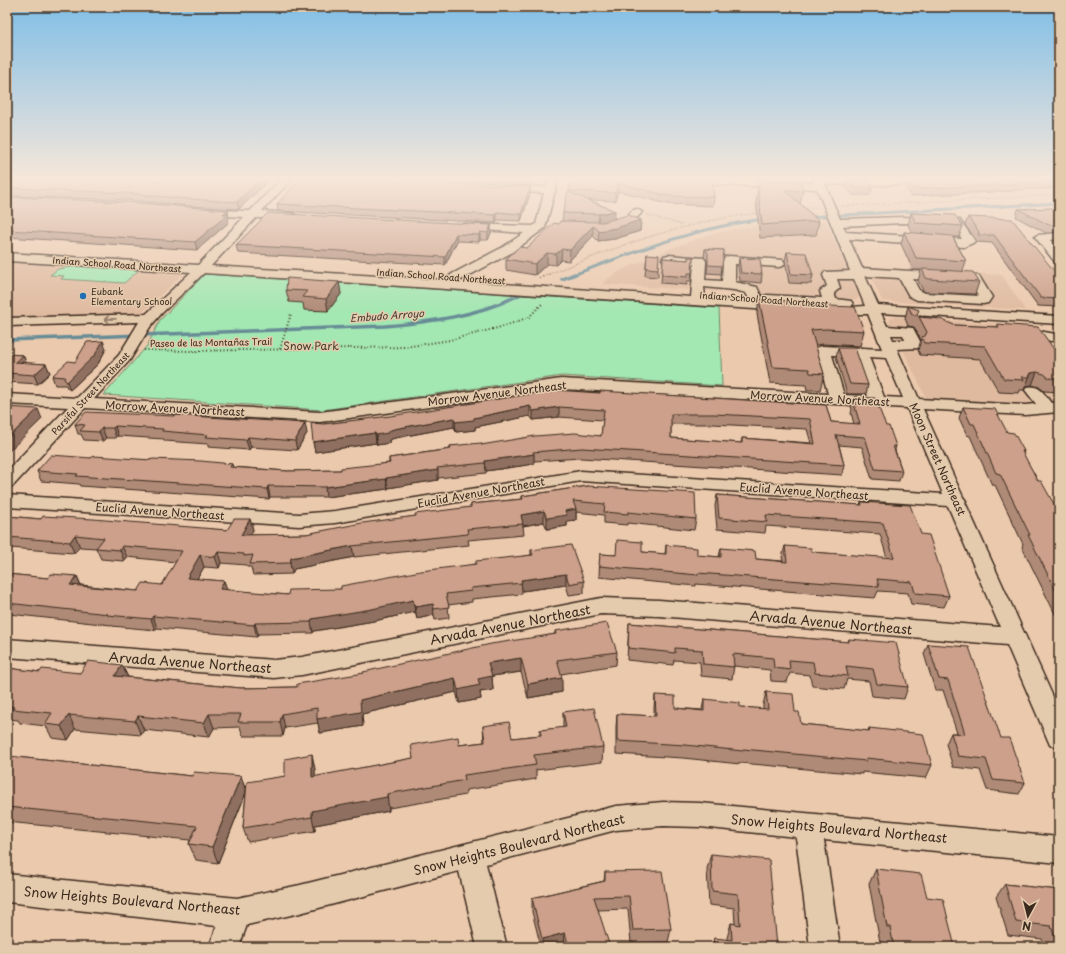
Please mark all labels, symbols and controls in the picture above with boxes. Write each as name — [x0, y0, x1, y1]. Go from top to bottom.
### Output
street label: Indian School Road Northeast — [52, 253, 182, 276]
street label: Indian School Road Northeast — [376, 265, 506, 288]
place label: Eubank Elementary School — [91, 284, 172, 308]
street label: Indian School Road Northeast — [699, 288, 829, 311]
marker: Eubank Elementary School — [78, 291, 88, 301]
water label: Embudo Arroyo — [350, 305, 426, 326]
one-way arrow — [104, 315, 117, 323]
street label: Paseo de las Montañas Trail — [150, 334, 272, 350]
park label: Snow Park — [283, 337, 339, 354]
street label: Parsifal Street Northeast — [48, 348, 133, 438]
street label: Morrow Avenue Northeast — [427, 376, 568, 410]
street label: Morrow Avenue Northeast — [750, 386, 891, 410]
street label: Morrow Avenue Northeast — [105, 396, 246, 420]
street label: Moon Street Northeast — [905, 400, 971, 519]
street label: Euclid Avenue Northeast — [416, 472, 547, 512]
street label: Euclid Avenue Northeast — [739, 478, 870, 504]
street label: Euclid Avenue Northeast — [95, 498, 226, 524]
street label: Arvada Avenue Northeast — [428, 599, 592, 649]
street label: Arvada Avenue Northeast — [749, 605, 913, 639]
street label: Arvada Avenue Northeast — [108, 647, 272, 677]
street label: Snow Heights Boulevard Northeast — [411, 809, 627, 879]
street label: Snow Heights Boulevard Northeast — [730, 809, 948, 847]
street label: Snow Heights Boulevard Northeast — [23, 881, 241, 919]
north arrow — [1008, 896, 1048, 936]
text: N — [1021, 917, 1032, 935]

